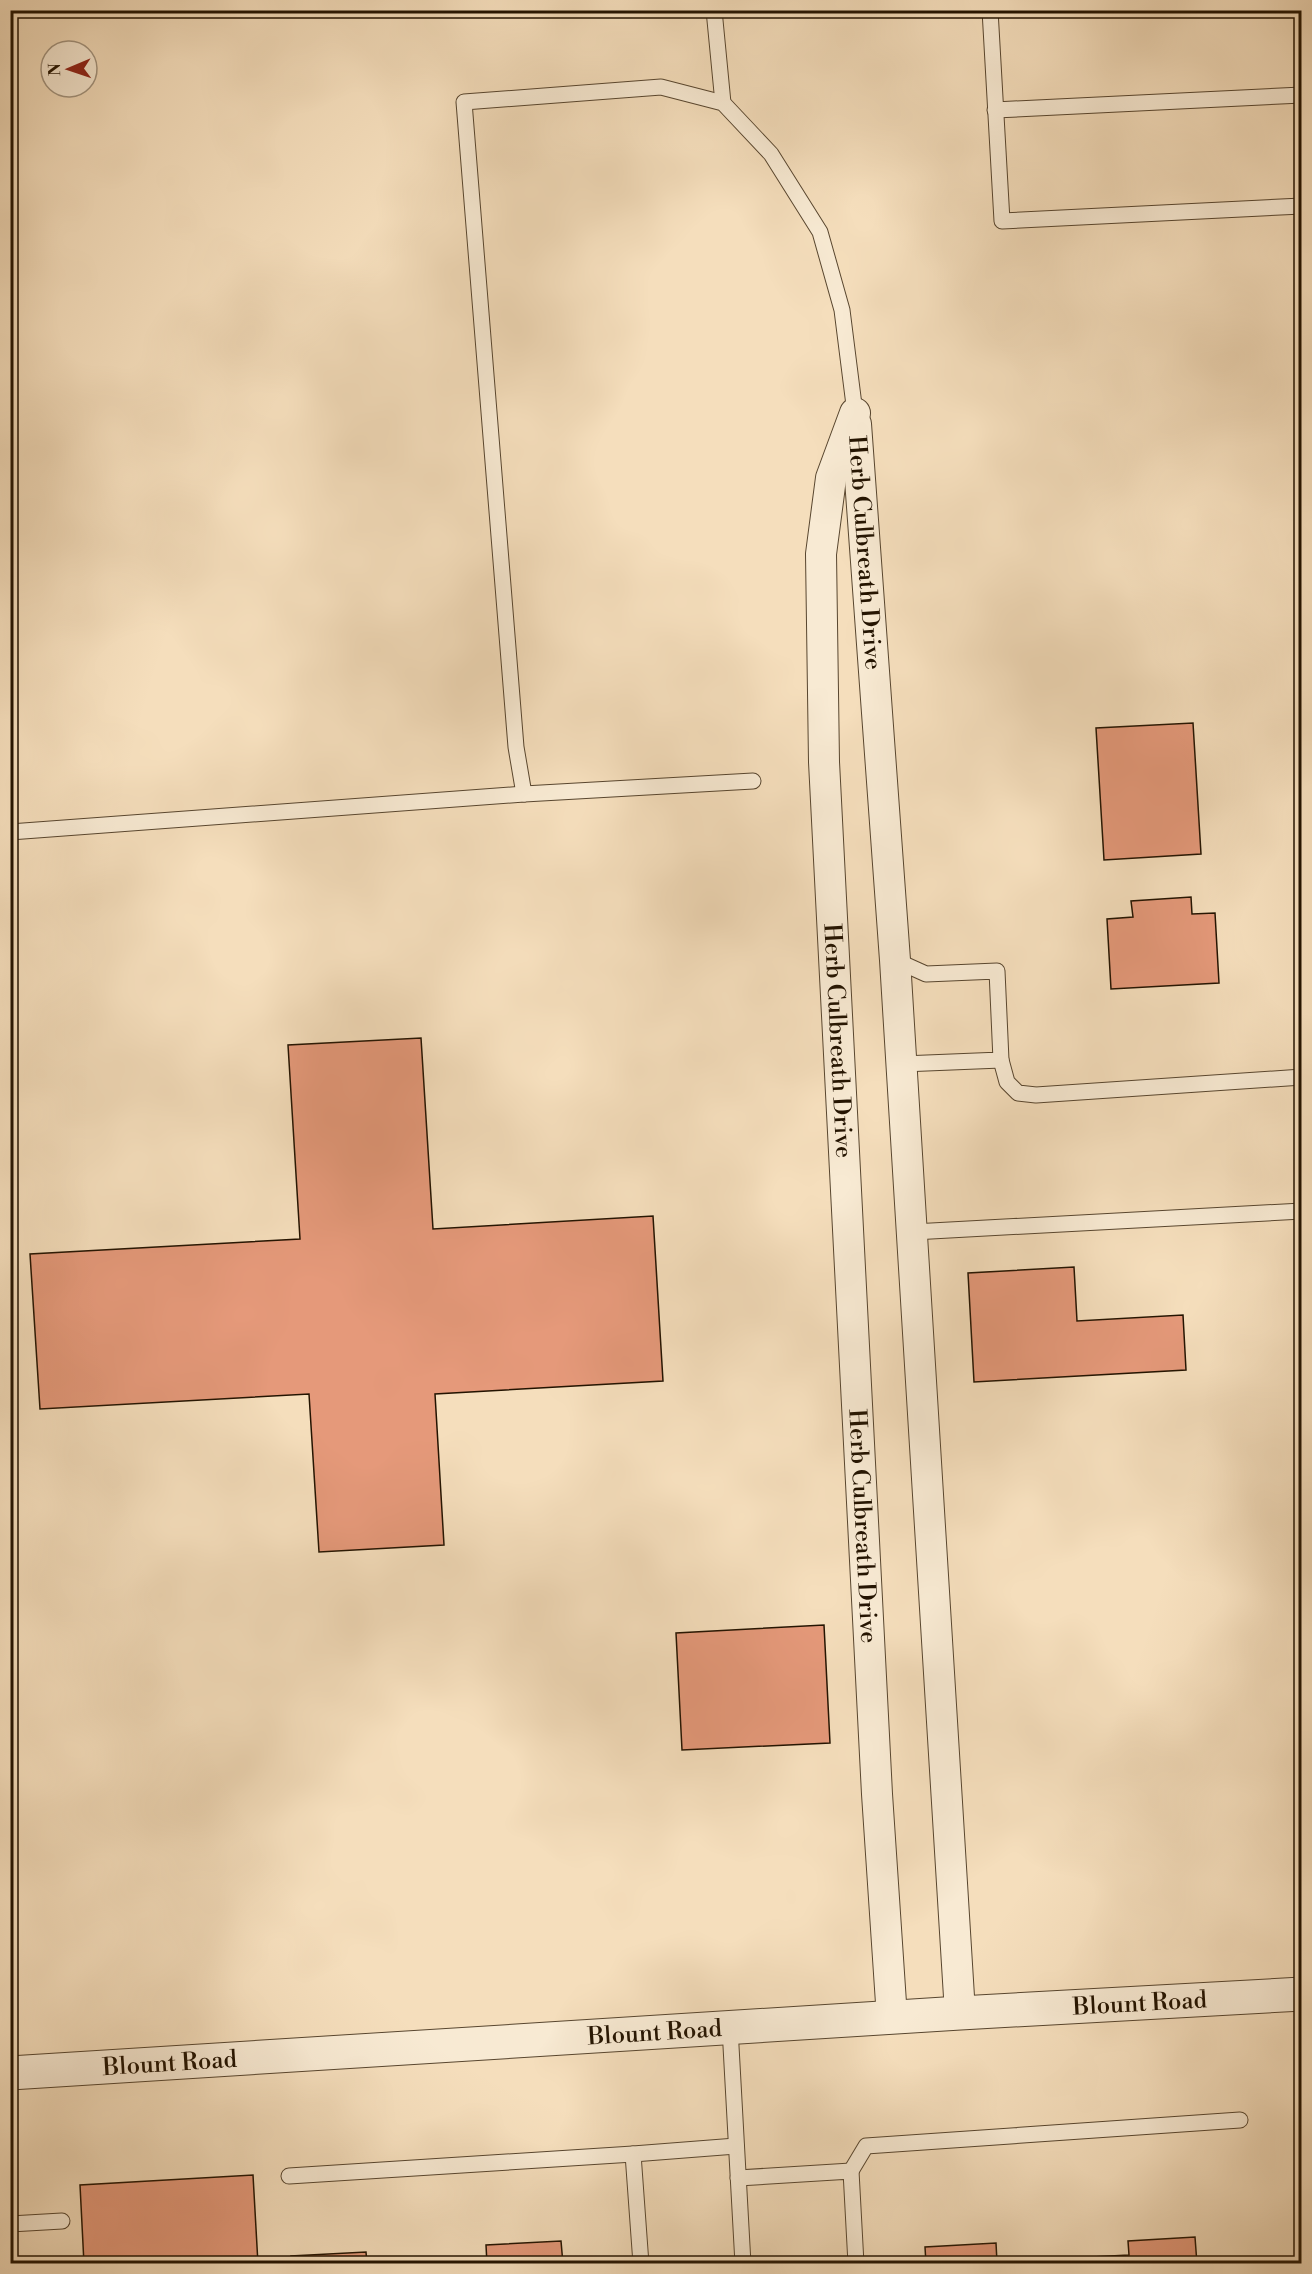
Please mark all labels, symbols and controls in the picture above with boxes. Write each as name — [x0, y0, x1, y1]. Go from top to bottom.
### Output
north arrow — [39, 39, 99, 99]
text: N — [45, 62, 65, 76]
street label: Herb Culbreath Drive — [841, 435, 888, 671]
street label: Herb Culbreath Drive — [816, 923, 858, 1159]
street label: Herb Culbreath Drive — [841, 1408, 883, 1644]
street label: Blount Road — [1071, 1985, 1208, 2023]
street label: Blount Road — [586, 2014, 723, 2053]
street label: Blount Road — [101, 2045, 238, 2083]

